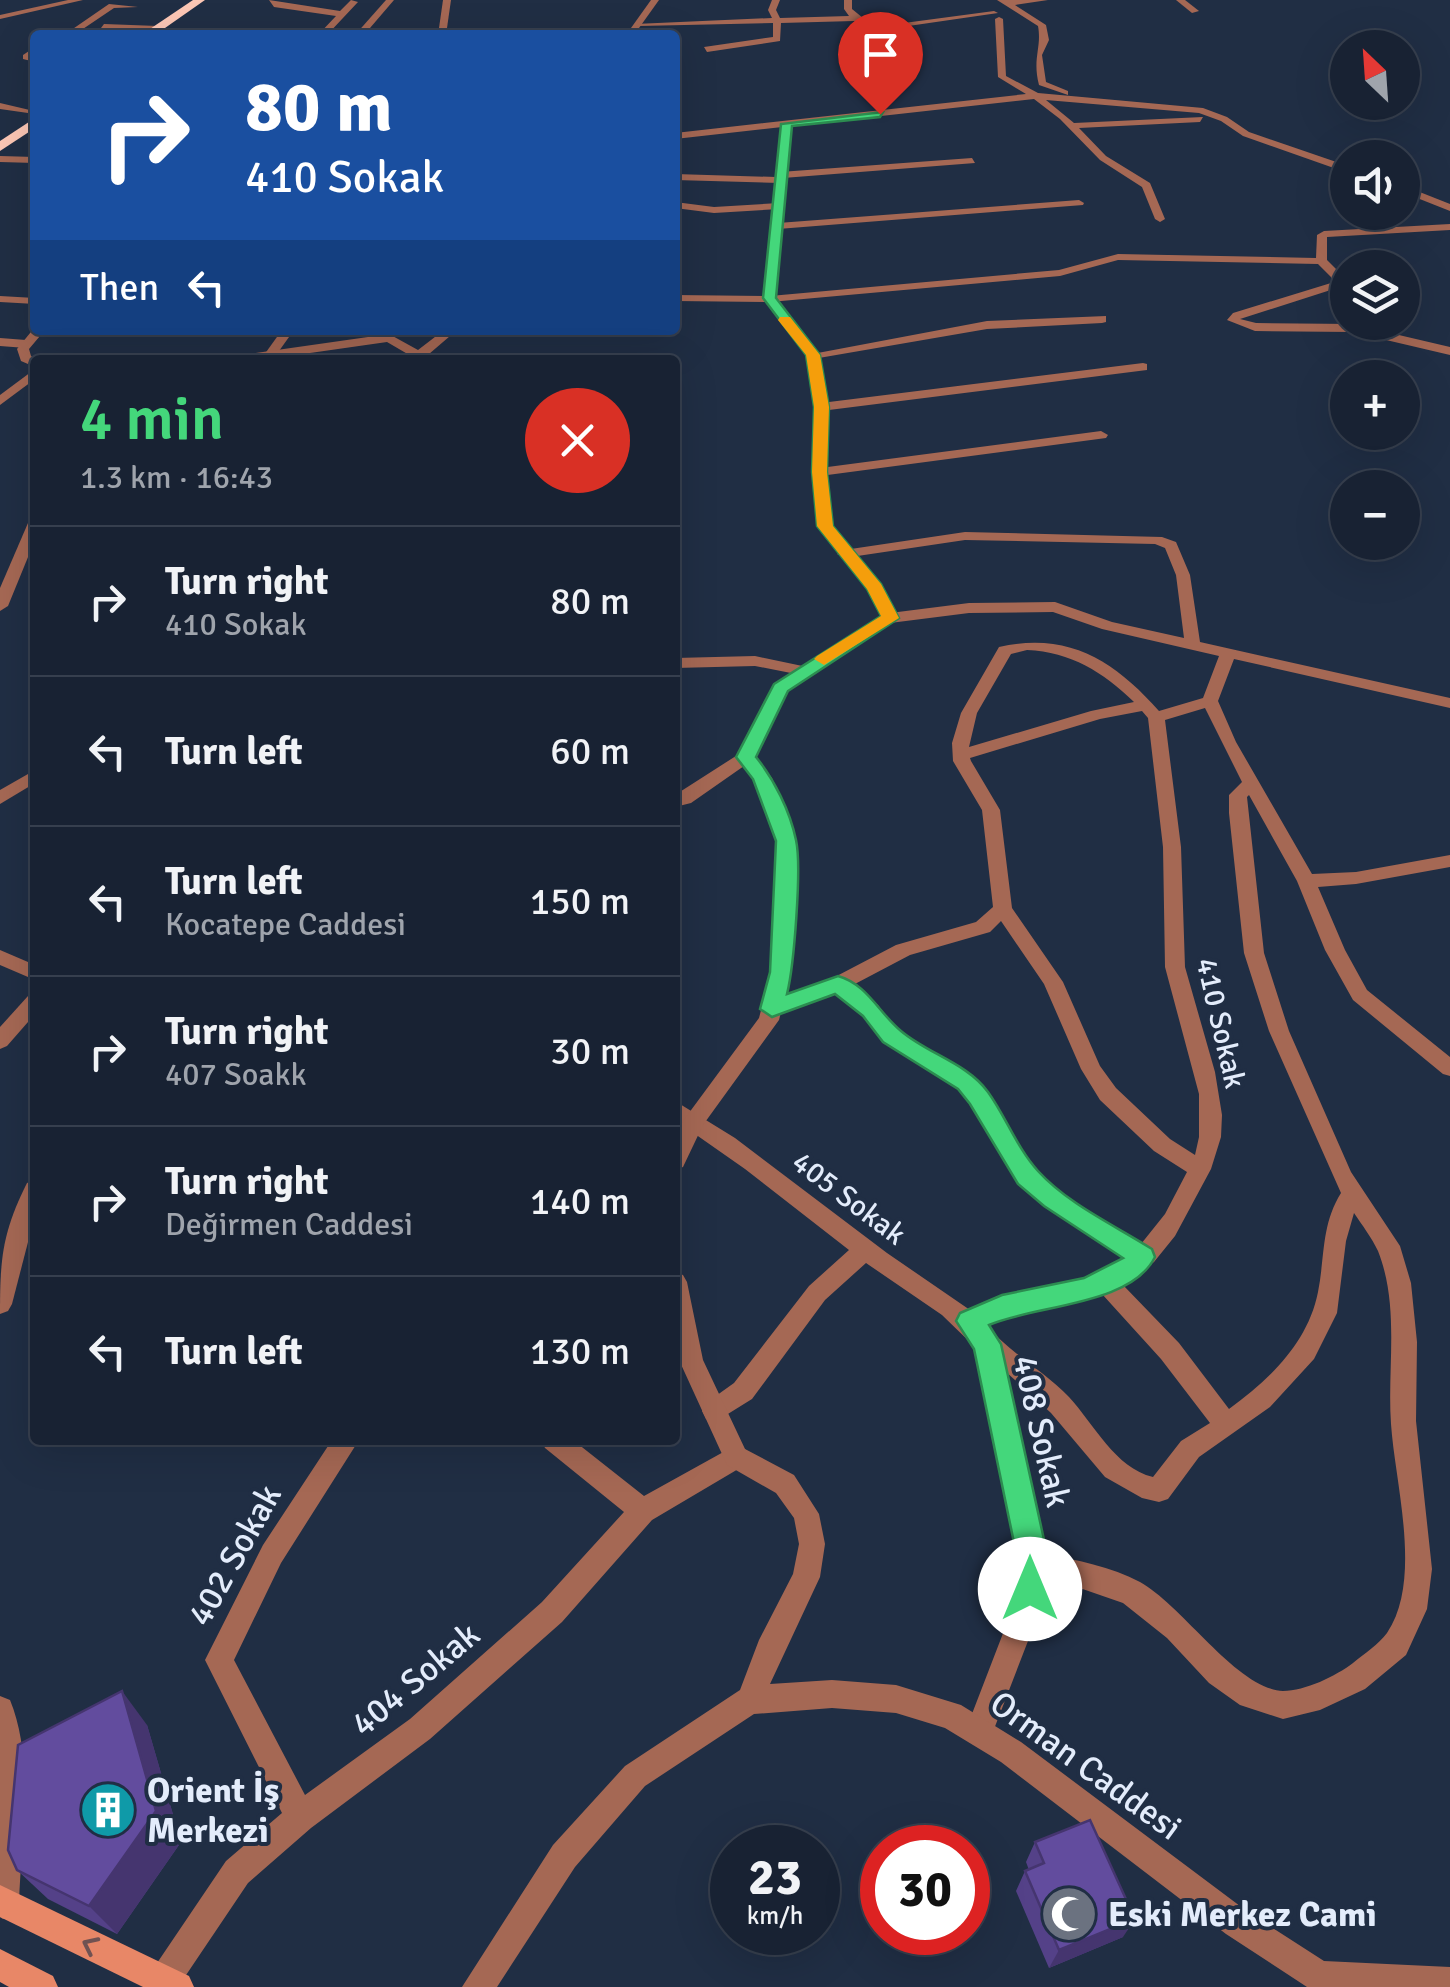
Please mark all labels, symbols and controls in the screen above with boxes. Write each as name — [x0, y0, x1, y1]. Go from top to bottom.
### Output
pin — [838, 12, 923, 115]
icon: arrive — [853, 27, 908, 82]
north arrow — [1330, 30, 1420, 120]
map controls — [1330, 30, 1420, 560]
text: 80 m — [245, 64, 393, 150]
icon: right — [80, 70, 210, 200]
button: sound — [1330, 140, 1420, 230]
text: 410 Sokak — [245, 150, 444, 205]
button: layers — [1330, 250, 1420, 340]
icon: left — [179, 260, 234, 315]
text: Then — [80, 264, 159, 311]
button: + — [1330, 360, 1420, 450]
text: 4 min — [80, 383, 224, 457]
button: close — [525, 388, 630, 493]
text: 1.3 km · 16:43 — [80, 458, 273, 497]
button: − — [1330, 470, 1420, 560]
text: Turn right — [165, 558, 329, 605]
icon: right — [80, 574, 135, 629]
text: 80 m — [550, 578, 630, 625]
text: 410 Sokak — [165, 605, 307, 644]
icon: left — [80, 724, 135, 779]
text: Turn left — [165, 728, 303, 775]
text: 60 m — [550, 728, 630, 775]
text: Turn left — [165, 858, 303, 905]
icon: left — [80, 874, 135, 929]
text: 150 m — [530, 878, 630, 925]
text: Kocatepe Caddesi — [165, 905, 406, 944]
street label: 410 Sokak — [1188, 954, 1253, 1092]
text: Turn right — [165, 1008, 329, 1055]
icon: right — [80, 1024, 135, 1079]
text: 30 m — [550, 1028, 630, 1075]
text: 407 Soakk — [165, 1055, 307, 1094]
street label: 405 Sokak — [785, 1144, 913, 1253]
text: Turn right — [165, 1158, 329, 1205]
icon: right — [80, 1174, 135, 1229]
text: 140 m — [530, 1178, 630, 1225]
text: Değirmen Caddesi — [165, 1205, 413, 1244]
icon: left — [80, 1324, 135, 1379]
text: Turn left — [165, 1328, 303, 1375]
text: 130 m — [530, 1328, 630, 1375]
street label: 408 Sokak — [1003, 1351, 1080, 1511]
street label: 402 Sokak — [178, 1477, 291, 1633]
position arrow — [978, 1537, 1082, 1641]
street label: 404 Sokak — [342, 1613, 488, 1746]
street label: Orman Caddesi — [982, 1681, 1190, 1849]
place label: Orient İş Merkezi — [147, 1769, 279, 1852]
building icon: Orient İş Merkezi — [78, 1780, 138, 1840]
speed limit sign: 30 — [860, 1825, 990, 1955]
text: 23 — [748, 1847, 802, 1909]
mosque icon: Eski Merkez Cami — [1039, 1884, 1099, 1944]
place label: Eski Merkez Cami — [1108, 1893, 1377, 1936]
text: km/h — [747, 1900, 803, 1931]
one-way arrow — [82, 1937, 100, 1957]

